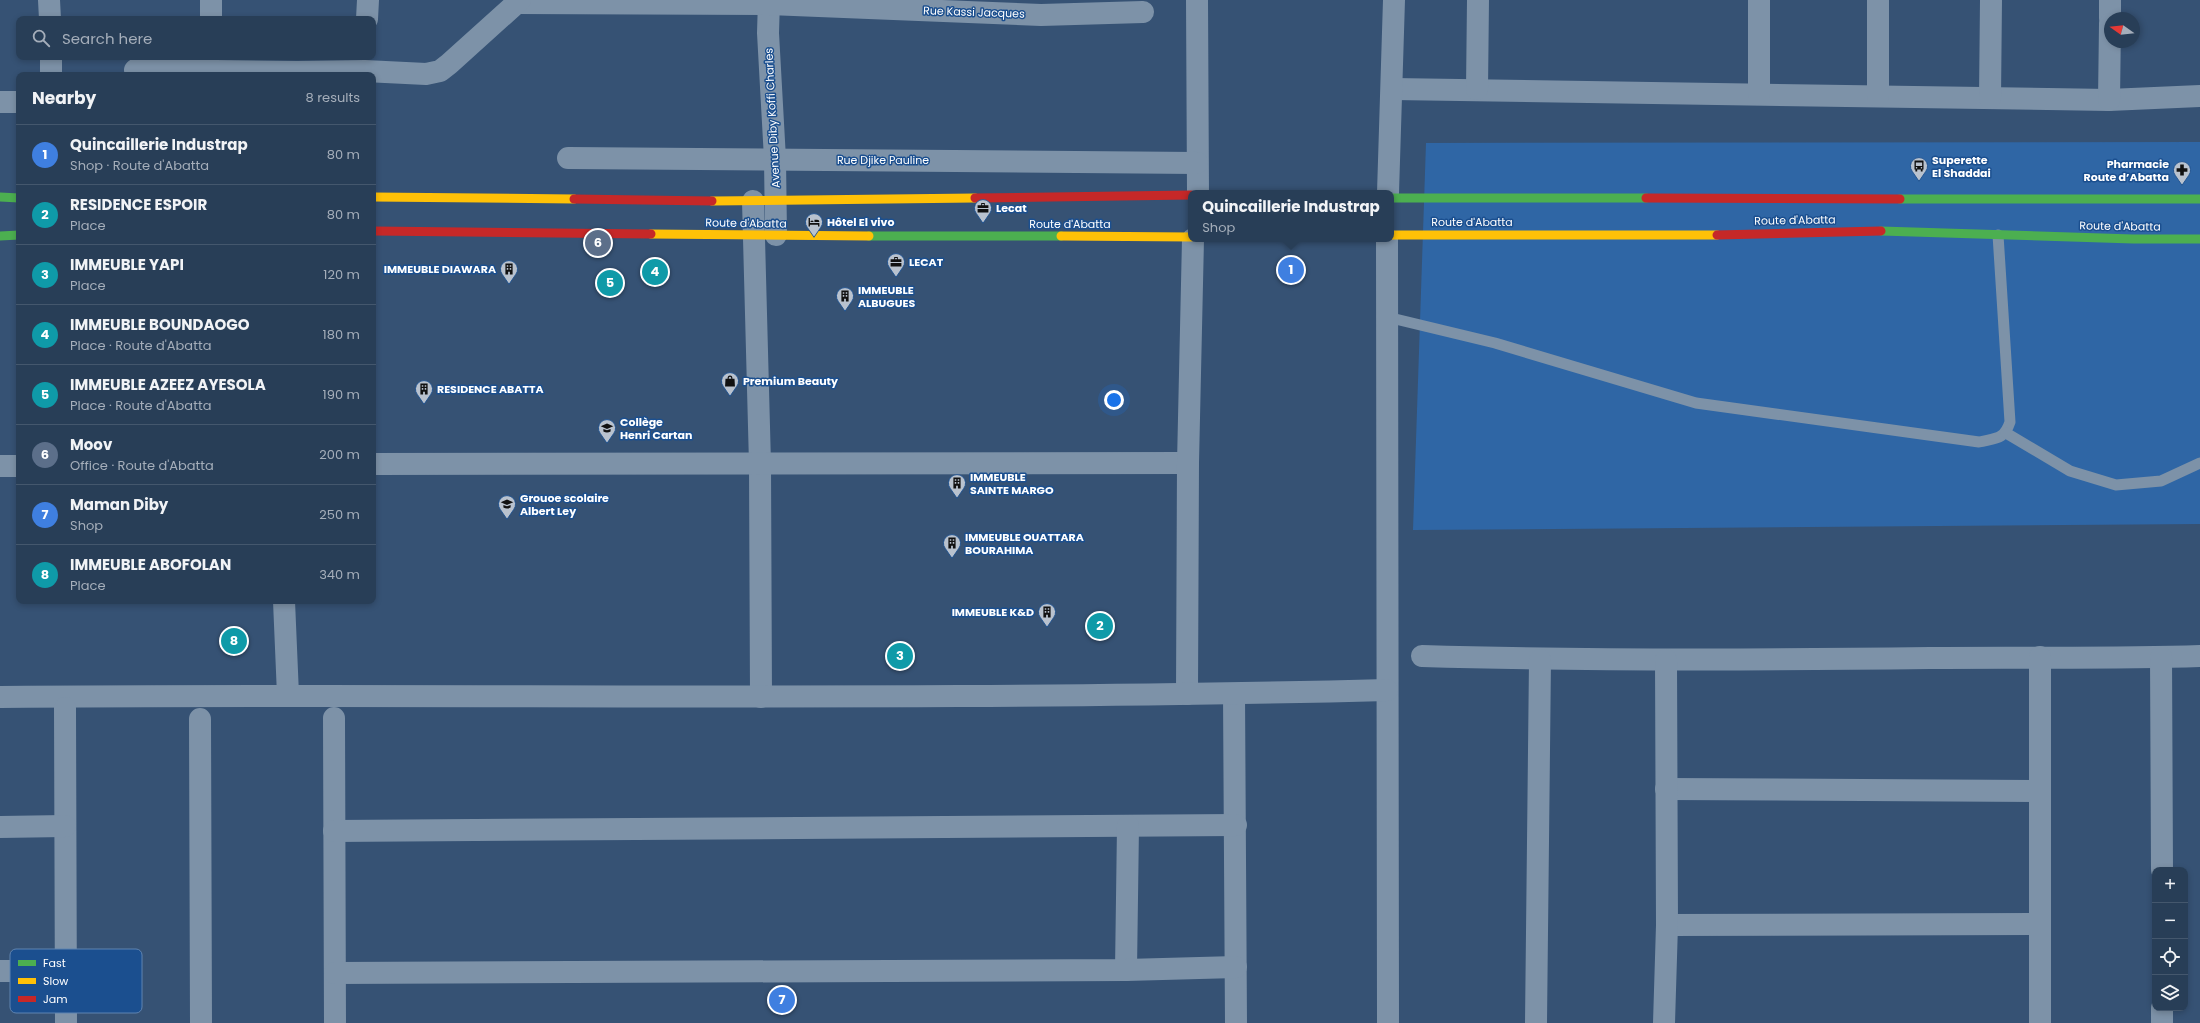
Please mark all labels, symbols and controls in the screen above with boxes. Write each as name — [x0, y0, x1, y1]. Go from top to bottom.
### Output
street label: Rue Kassi Jacques — [923, 2, 1025, 22]
north arrow — [2104, 12, 2140, 48]
search box — [16, 16, 376, 60]
icon: search — [30, 27, 52, 49]
text: Search here — [62, 28, 152, 49]
street label: Avenue Diby Koffi Charles — [760, 47, 784, 188]
text: Nearby — [32, 86, 96, 110]
text: 8 results — [306, 88, 360, 107]
text: Quincaillerie Industrap — [70, 134, 248, 155]
text: 1 — [43, 145, 47, 164]
text: 80 m — [327, 145, 360, 164]
street label: Rue Djike Pauline — [837, 152, 929, 168]
place label: Superette El Shaddai — [1932, 152, 1991, 181]
text: Shop · Route d'Abatta — [70, 156, 209, 175]
bus stop icon: Superette El Shaddai — [1909, 156, 1929, 181]
place label: Pharmacie Route d’Abatta — [2083, 156, 2169, 185]
pharmacy icon: Pharmacie Route d’Abatta — [2172, 160, 2192, 185]
popup — [1188, 190, 1394, 242]
text: RESIDENCE ESPOIR — [70, 194, 207, 215]
text: Quincaillerie Industrap — [1202, 196, 1380, 217]
office icon: Lecat — [973, 198, 993, 223]
place label: Lecat — [996, 200, 1027, 216]
text: 2 — [41, 205, 49, 224]
text: 80 m — [327, 205, 360, 224]
street label: Route d'Abatta — [1754, 211, 1836, 229]
hotel icon: Hôtel El vivo — [804, 212, 824, 237]
street label: Route d'Abatta — [705, 214, 787, 232]
place label: Hôtel El vivo — [827, 214, 894, 230]
street label: Route d'Abatta — [1431, 214, 1513, 230]
text: Place — [70, 216, 105, 235]
street label: Route d'Abatta — [1029, 216, 1111, 232]
street label: Route d'Abatta — [2079, 217, 2161, 235]
text: Shop — [1202, 218, 1235, 237]
pin: 6 — [585, 228, 611, 258]
office icon: LECAT — [886, 252, 906, 277]
text: IMMEUBLE YAPI — [70, 254, 184, 275]
place label: LECAT — [909, 254, 944, 270]
pin: 1 — [1278, 255, 1304, 285]
pin: 4 — [642, 257, 668, 287]
building icon: IMMEUBLE DIAWARA — [499, 259, 519, 284]
place label: IMMEUBLE DIAWARA — [384, 261, 496, 277]
text: 3 — [41, 265, 49, 284]
text: 120 m — [323, 265, 360, 284]
pin: 5 — [597, 268, 623, 298]
text: Place — [70, 276, 105, 295]
place label: IMMEUBLE ALBUGUES — [858, 282, 915, 311]
building icon: IMMEUBLE ALBUGUES — [835, 286, 855, 311]
text: IMMEUBLE BOUNDAOGO — [70, 314, 250, 335]
text: 4 — [41, 325, 49, 344]
text: 180 m — [323, 325, 360, 344]
text: Place · Route d'Abatta — [70, 336, 211, 355]
shop icon: Premium Beauty — [720, 371, 740, 396]
place label: Premium Beauty — [743, 373, 838, 389]
text: IMMEUBLE AZEEZ AYESOLA — [70, 374, 266, 395]
building icon: RESIDENCE ABATTA — [414, 379, 434, 404]
place label: RESIDENCE ABATTA — [437, 381, 544, 397]
text: 5 — [41, 385, 49, 404]
text: 190 m — [323, 385, 360, 404]
your location — [1104, 390, 1124, 410]
text: Place · Route d'Abatta — [70, 396, 211, 415]
place label: Collège Henri Cartan — [620, 414, 692, 443]
school or university icon: Collège Henri Cartan — [597, 418, 617, 443]
text: Moov — [70, 434, 112, 455]
text: 6 — [41, 445, 49, 464]
text: 200 m — [319, 445, 360, 464]
text: Office · Route d'Abatta — [70, 456, 214, 475]
place label: IMMEUBLE SAINTE MARGO — [970, 469, 1054, 498]
building icon: IMMEUBLE SAINTE MARGO — [947, 473, 967, 498]
place label: Grouoe scolaire Albert Ley — [520, 490, 609, 519]
text: Maman Diby — [70, 494, 168, 515]
school or university icon: Grouoe scolaire Albert Ley — [497, 494, 517, 519]
text: 7 — [42, 505, 48, 524]
text: 250 m — [319, 505, 360, 524]
text: Shop — [70, 516, 103, 535]
place label: IMMEUBLE OUATTARA BOURAHIMA — [965, 529, 1084, 558]
building icon: IMMEUBLE OUATTARA BOURAHIMA — [942, 533, 962, 558]
text: IMMEUBLE ABOFOLAN — [70, 554, 231, 575]
text: 8 — [41, 565, 49, 584]
text: 340 m — [319, 565, 360, 584]
text: Place — [70, 576, 105, 595]
building icon: IMMEUBLE K&D — [1037, 602, 1057, 627]
place label: IMMEUBLE K&D — [952, 604, 1034, 620]
pin: 2 — [1087, 611, 1113, 641]
pin: 8 — [221, 626, 247, 656]
pin: 3 — [887, 641, 913, 671]
map controls — [2152, 867, 2188, 1011]
button: + — [2152, 867, 2188, 903]
button: − — [2152, 903, 2188, 939]
button: locate — [2152, 939, 2188, 975]
legend — [10, 949, 142, 1013]
text: Fast — [43, 955, 66, 971]
text: Slow — [43, 973, 68, 989]
button: layers — [2152, 975, 2188, 1011]
pin: 7 — [769, 985, 795, 1015]
text: Jam — [43, 991, 68, 1007]

